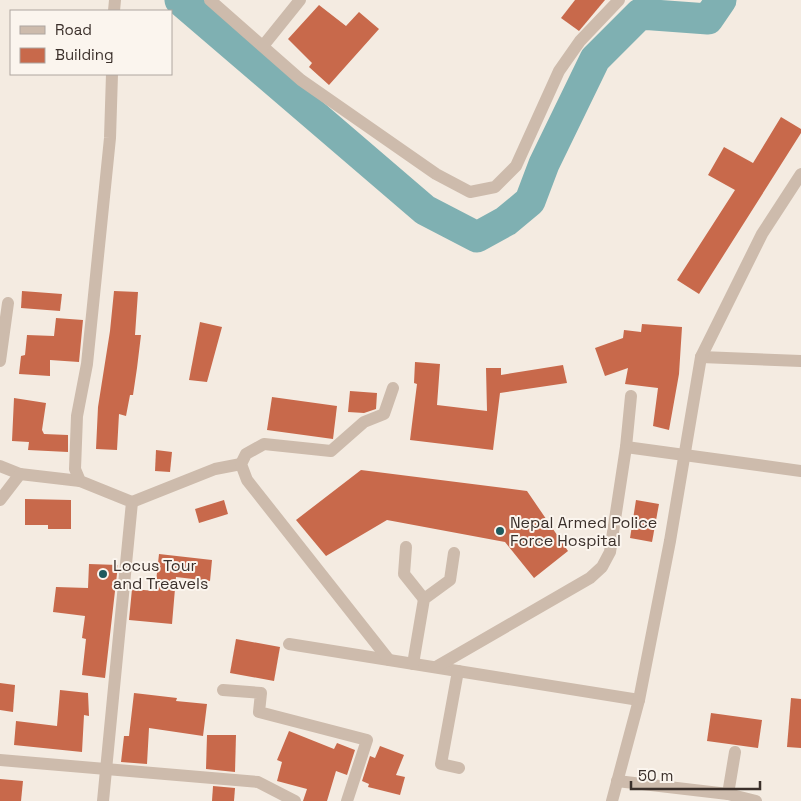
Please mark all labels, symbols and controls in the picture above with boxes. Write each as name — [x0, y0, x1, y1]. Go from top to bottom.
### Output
legend — [10, 10, 172, 75]
text: Road — [55, 20, 92, 39]
text: Building — [55, 45, 114, 64]
place label: Nepal Armed Police Force Hospital — [510, 512, 657, 551]
marker: Nepal Armed Police Force Hospital — [494, 525, 506, 537]
place label: Locus Tour and Treavels — [113, 555, 208, 594]
marker: Locus Tour and Treavels — [97, 568, 109, 580]
scale bar — [631, 758, 760, 790]
text: 50 m — [638, 766, 673, 785]

